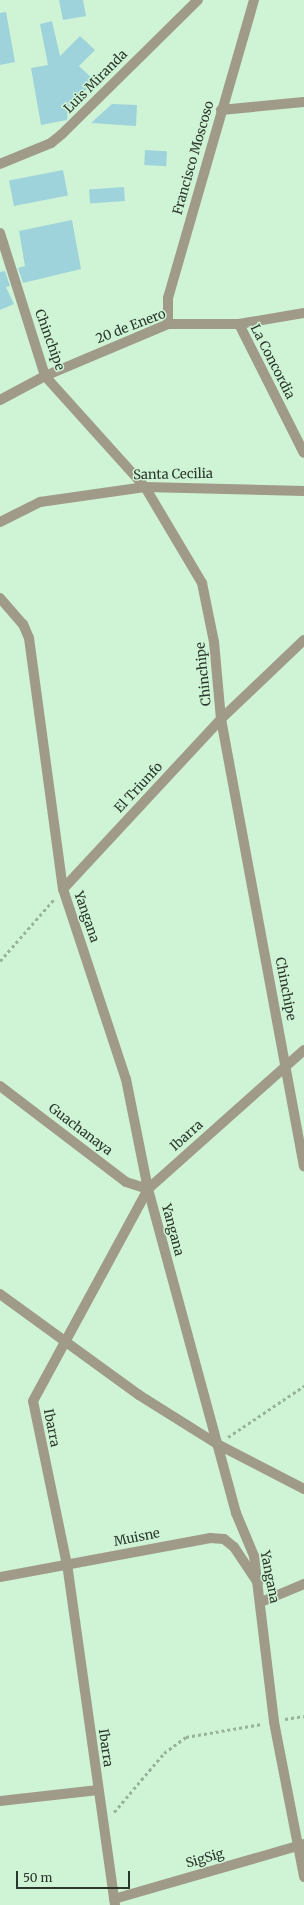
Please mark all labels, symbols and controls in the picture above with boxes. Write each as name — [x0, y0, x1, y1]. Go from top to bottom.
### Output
street label: Luis Miranda — [61, 47, 131, 117]
street label: Francisco Moscoso — [170, 99, 218, 217]
street label: Chinchipe — [31, 307, 67, 373]
street label: 20 de Enero — [94, 307, 168, 347]
street label: La Concordia — [247, 322, 297, 402]
street label: Santa Cecilia — [133, 467, 213, 483]
street label: Chinchipe — [193, 641, 215, 707]
street label: El Triunfo — [112, 759, 166, 817]
street label: Yangana — [70, 889, 102, 945]
street label: Chinchipe — [271, 956, 299, 1022]
street label: Guachanaya — [45, 1101, 115, 1159]
street label: Ibarra — [168, 1117, 206, 1155]
street label: Yangana — [158, 1202, 186, 1258]
street label: Ibarra — [40, 1408, 62, 1448]
street label: Muisne — [113, 1526, 161, 1550]
street label: Yangana — [256, 1549, 282, 1605]
street label: Ibarra — [95, 1728, 115, 1768]
street label: SigSig — [184, 1846, 226, 1872]
scale bar — [18, 1863, 132, 1889]
text: 50 m — [23, 1870, 52, 1885]

